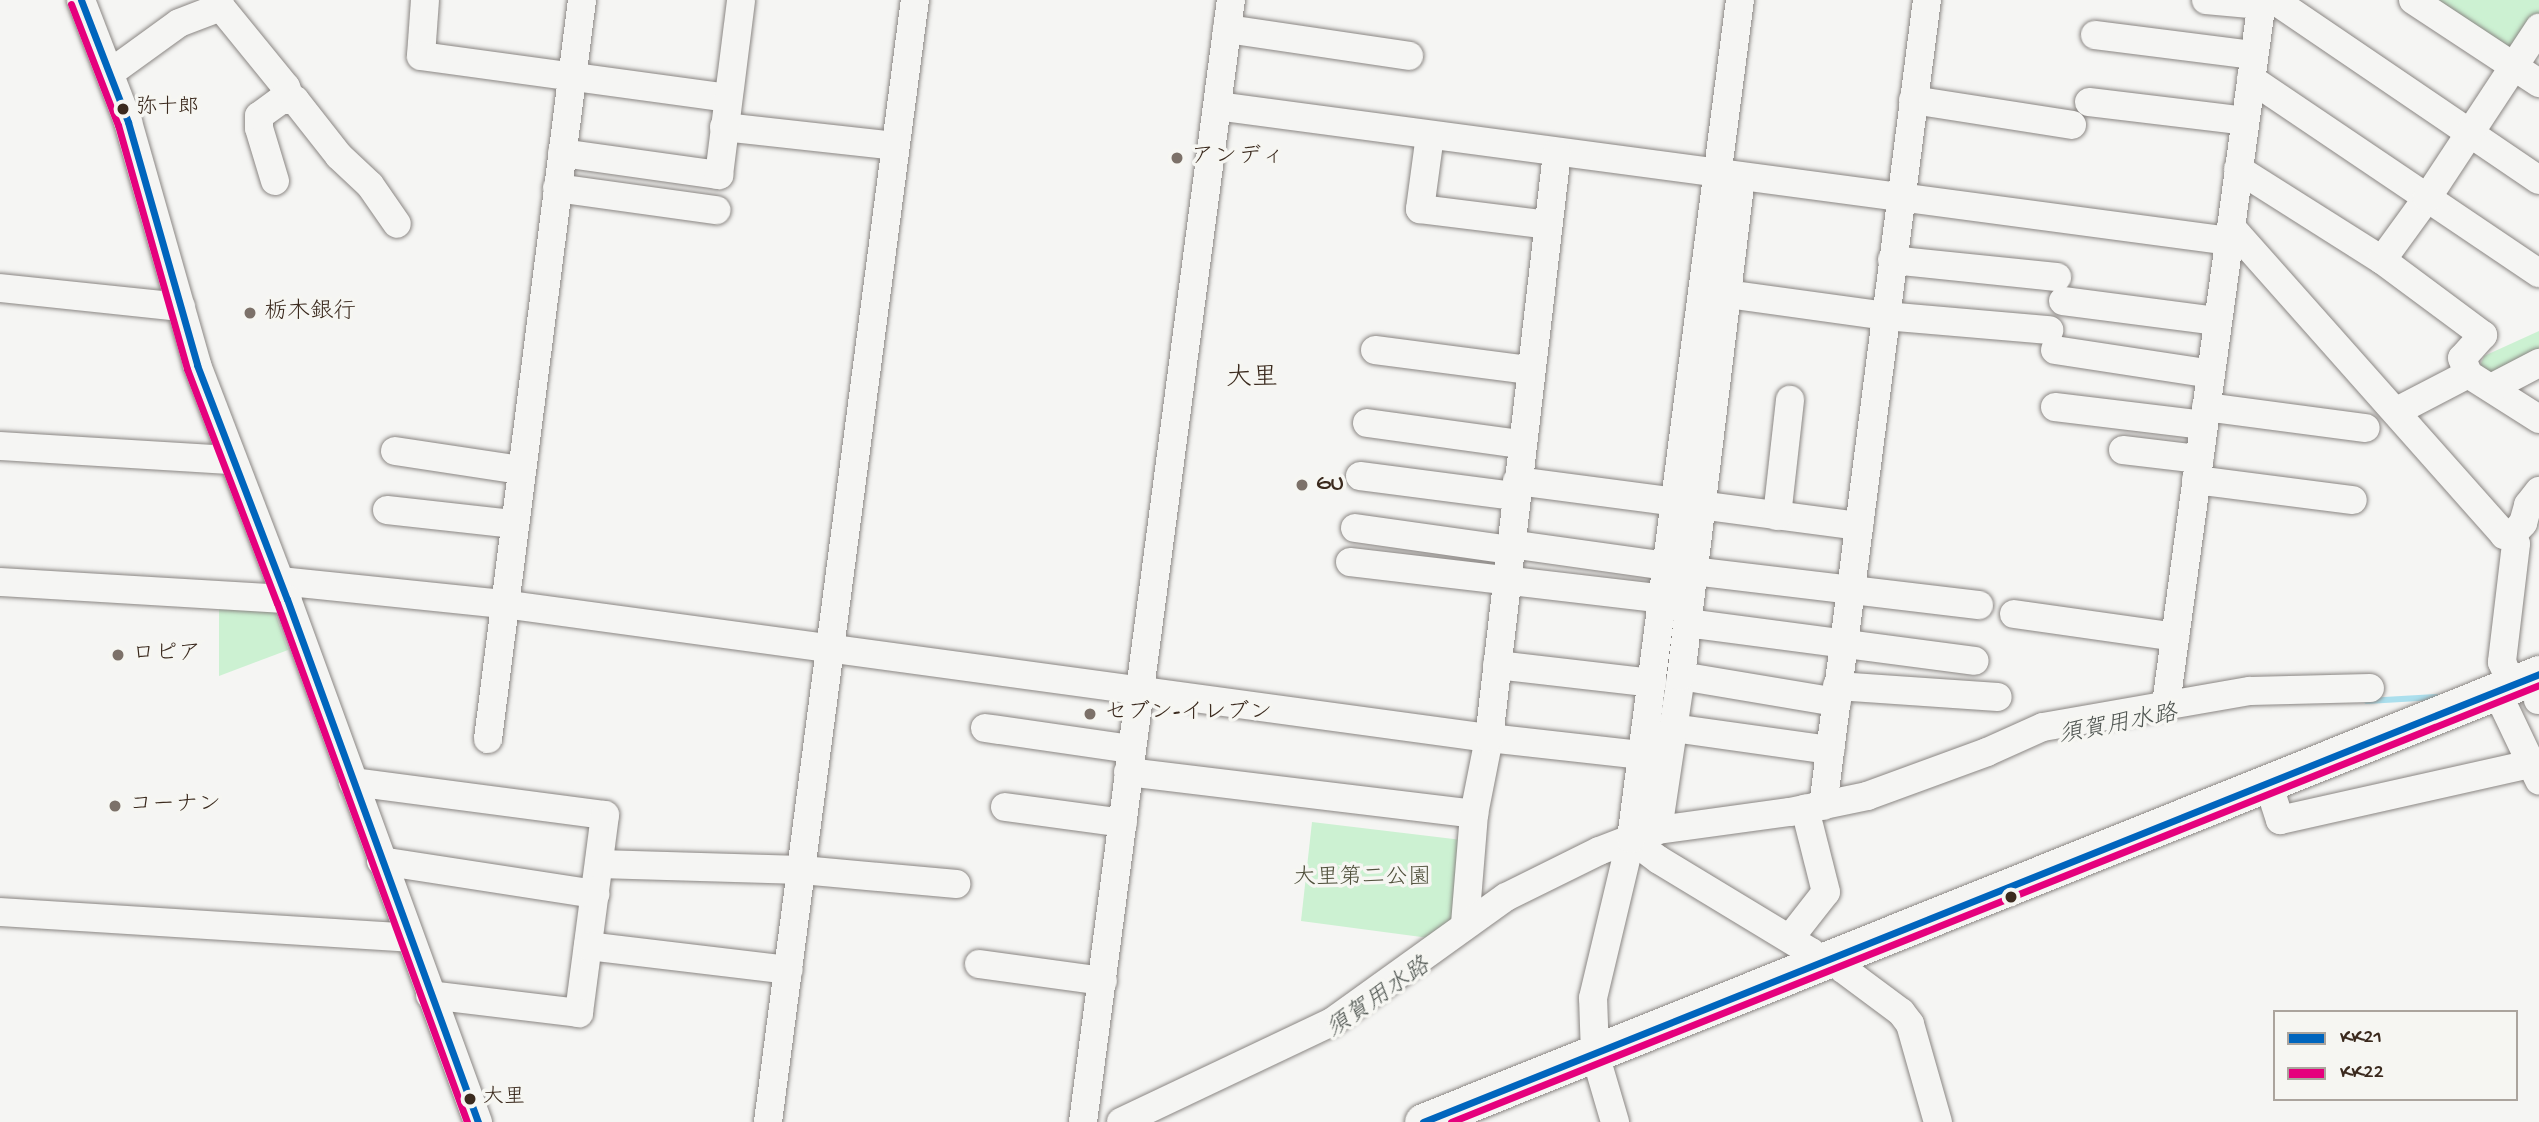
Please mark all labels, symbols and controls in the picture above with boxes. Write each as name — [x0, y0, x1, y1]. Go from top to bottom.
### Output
place label: 弥十郎 — [136, 96, 199, 122]
marker: 弥十郎 — [116, 102, 130, 116]
place label: アンディ — [1191, 144, 1283, 172]
marker: アンディ — [1169, 150, 1185, 166]
place label: 栃木銀行 — [264, 299, 356, 327]
marker: 栃木銀行 — [242, 305, 258, 321]
district label: 大里 — [1226, 364, 1278, 396]
place label: GU — [1316, 471, 1344, 499]
marker: GU — [1294, 477, 1310, 493]
place label: ロピア — [132, 641, 201, 669]
marker: ロピア — [110, 647, 126, 663]
place label: セブン-イレブン — [1104, 700, 1272, 728]
water label: 須賀用水路 — [2056, 700, 2180, 752]
marker: セブン-イレブン — [1082, 706, 1098, 722]
place label: コーナン — [129, 792, 221, 820]
marker: コーナン — [107, 798, 123, 814]
park label: 大里第二公園 — [1293, 865, 1431, 893]
unlabelled marker — [2004, 890, 2018, 904]
water label: 須賀用水路 — [1322, 953, 1436, 1045]
legend — [2273, 1010, 2518, 1101]
text: KK21 — [2340, 1026, 2382, 1051]
text: KK22 — [2340, 1061, 2384, 1086]
place label: 大里 — [483, 1086, 525, 1112]
marker: 大里 — [463, 1092, 477, 1106]

